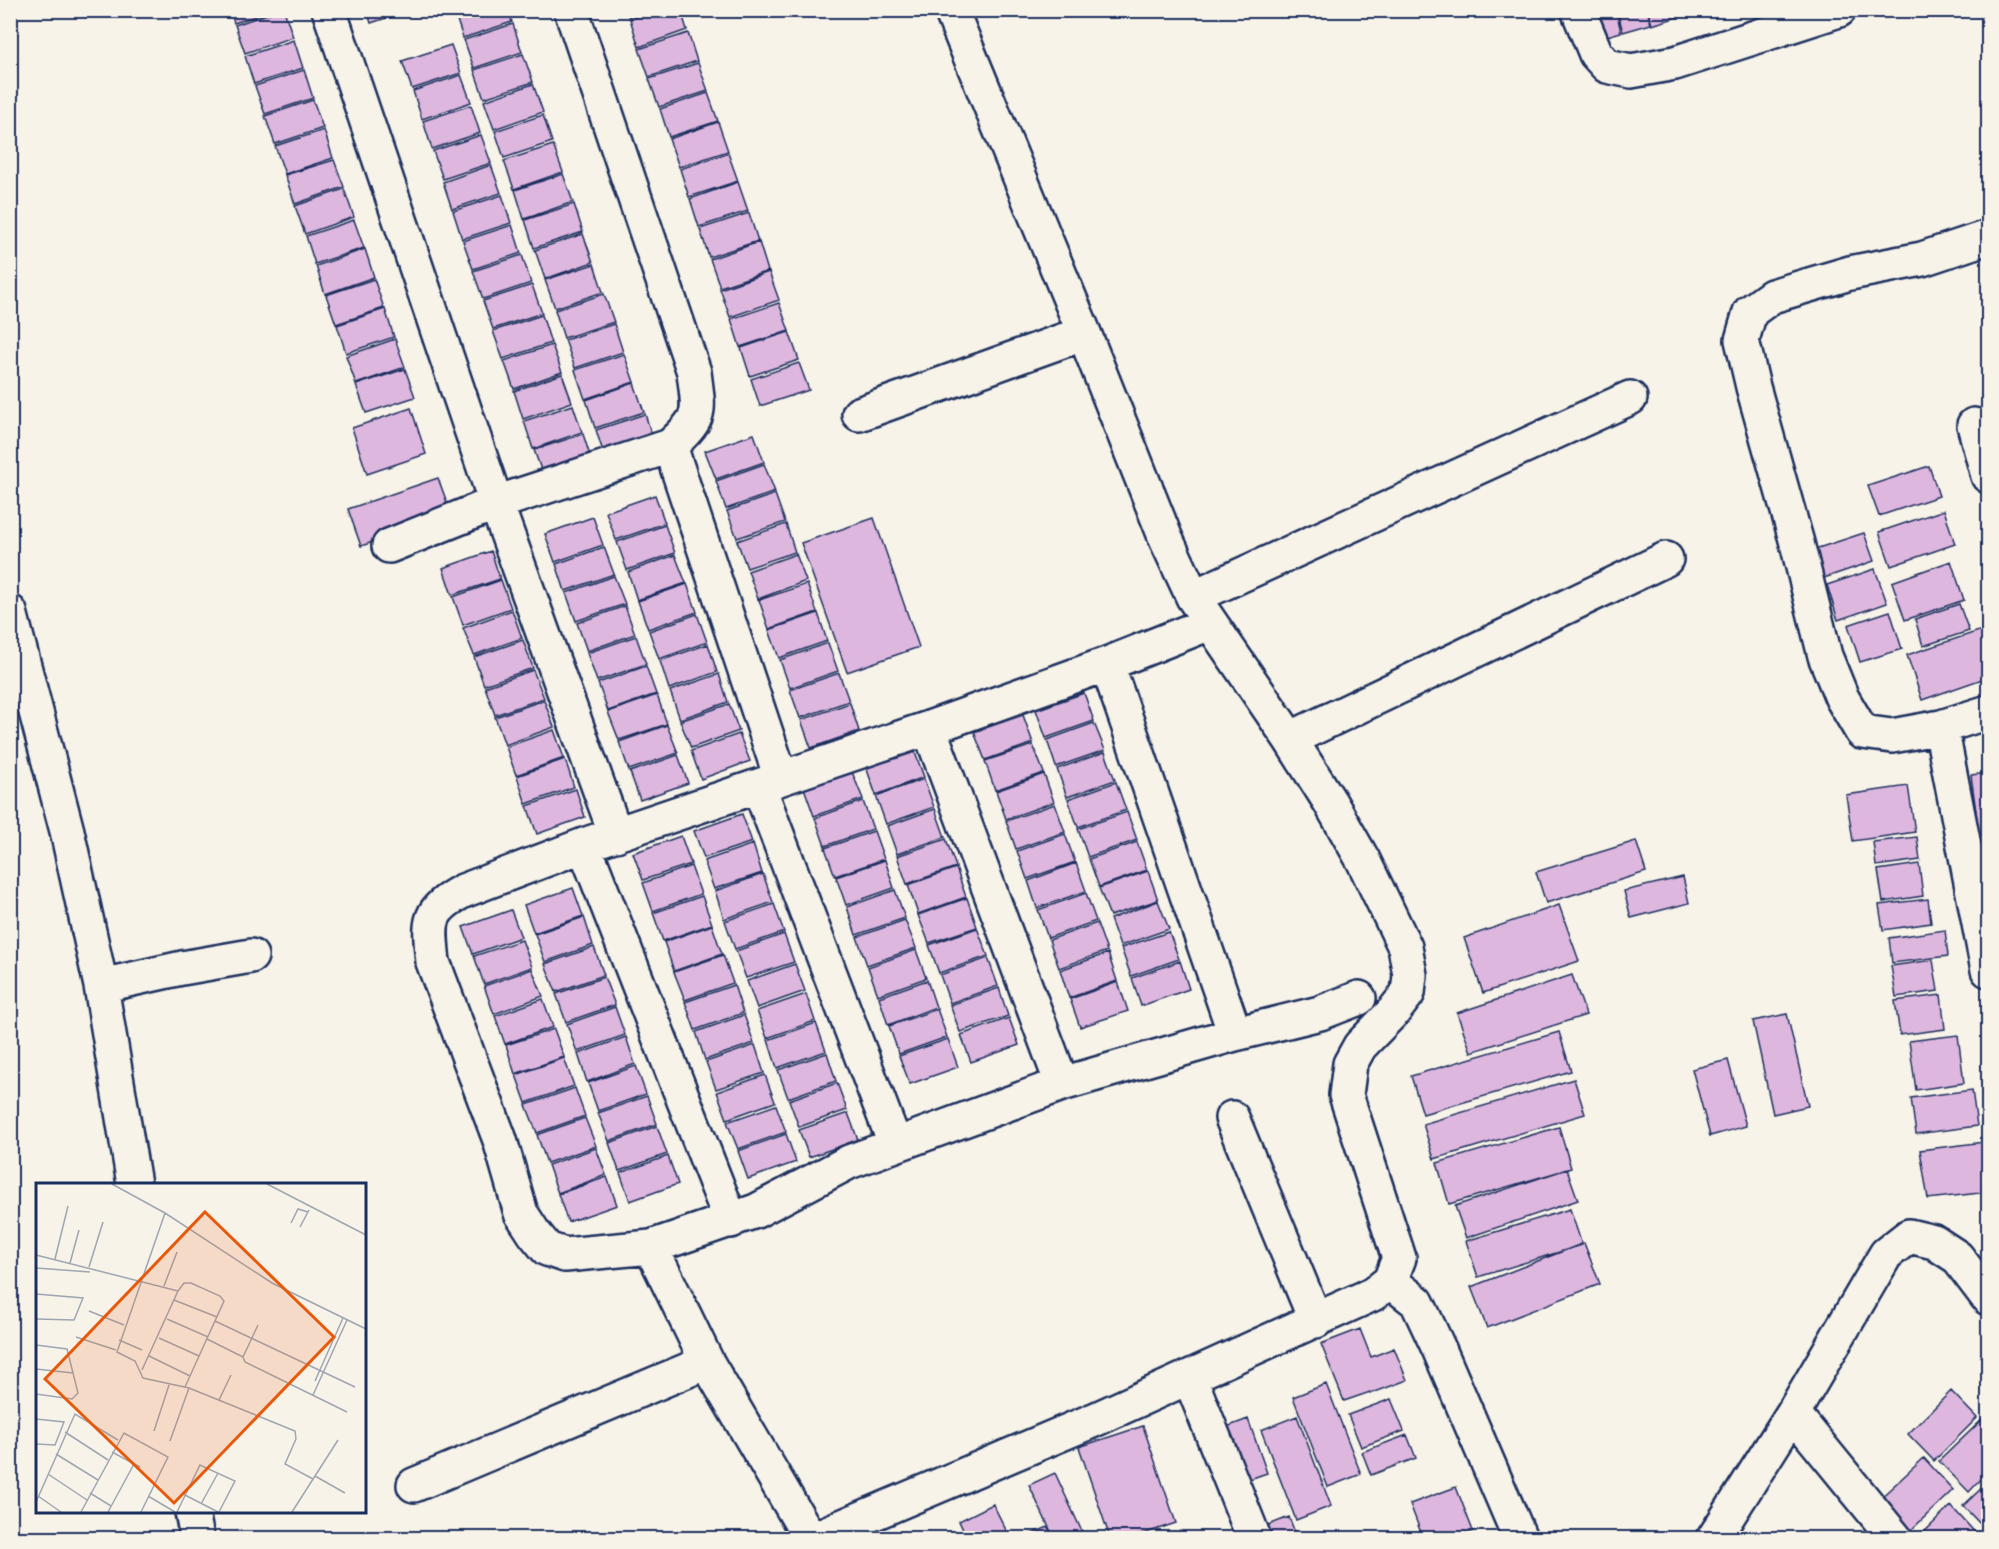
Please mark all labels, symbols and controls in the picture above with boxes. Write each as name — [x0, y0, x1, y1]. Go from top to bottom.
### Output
inset map — [36, 1183, 366, 1513]

